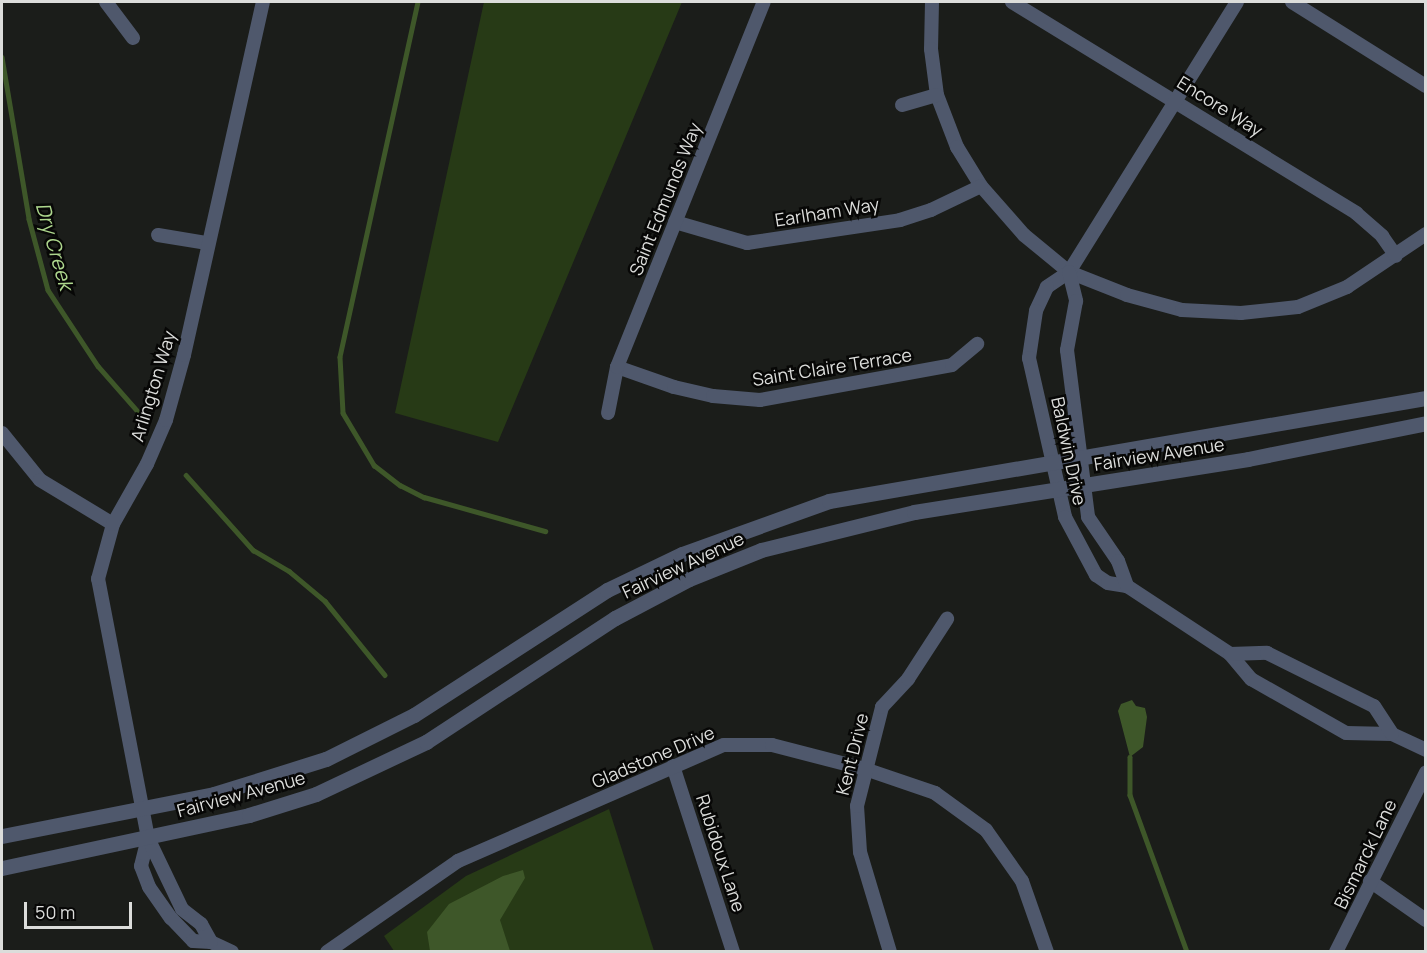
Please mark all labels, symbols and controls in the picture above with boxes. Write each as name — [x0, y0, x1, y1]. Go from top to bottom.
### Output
street label: Encore Way — [1173, 71, 1267, 141]
street label: Saint Edmunds Way — [624, 119, 706, 279]
street label: Earlham Way — [773, 193, 881, 231]
water label: Dry Creek — [31, 200, 79, 292]
street label: Arlington Way — [126, 328, 180, 444]
street label: Saint Claire Terrace — [751, 344, 913, 390]
street label: Baldwin Drive — [1047, 395, 1091, 507]
street label: Fairview Avenue — [1092, 433, 1226, 475]
street label: Fairview Avenue — [619, 527, 747, 603]
street label: Kent Drive — [831, 711, 873, 797]
street label: Gladstone Drive — [588, 721, 718, 793]
street label: Fairview Avenue — [174, 766, 308, 822]
street label: Rubidoux Lane — [692, 791, 750, 915]
street label: Bismarck Lane — [1329, 796, 1401, 912]
scale bar — [27, 890, 135, 928]
text: 50 m — [35, 900, 75, 924]

